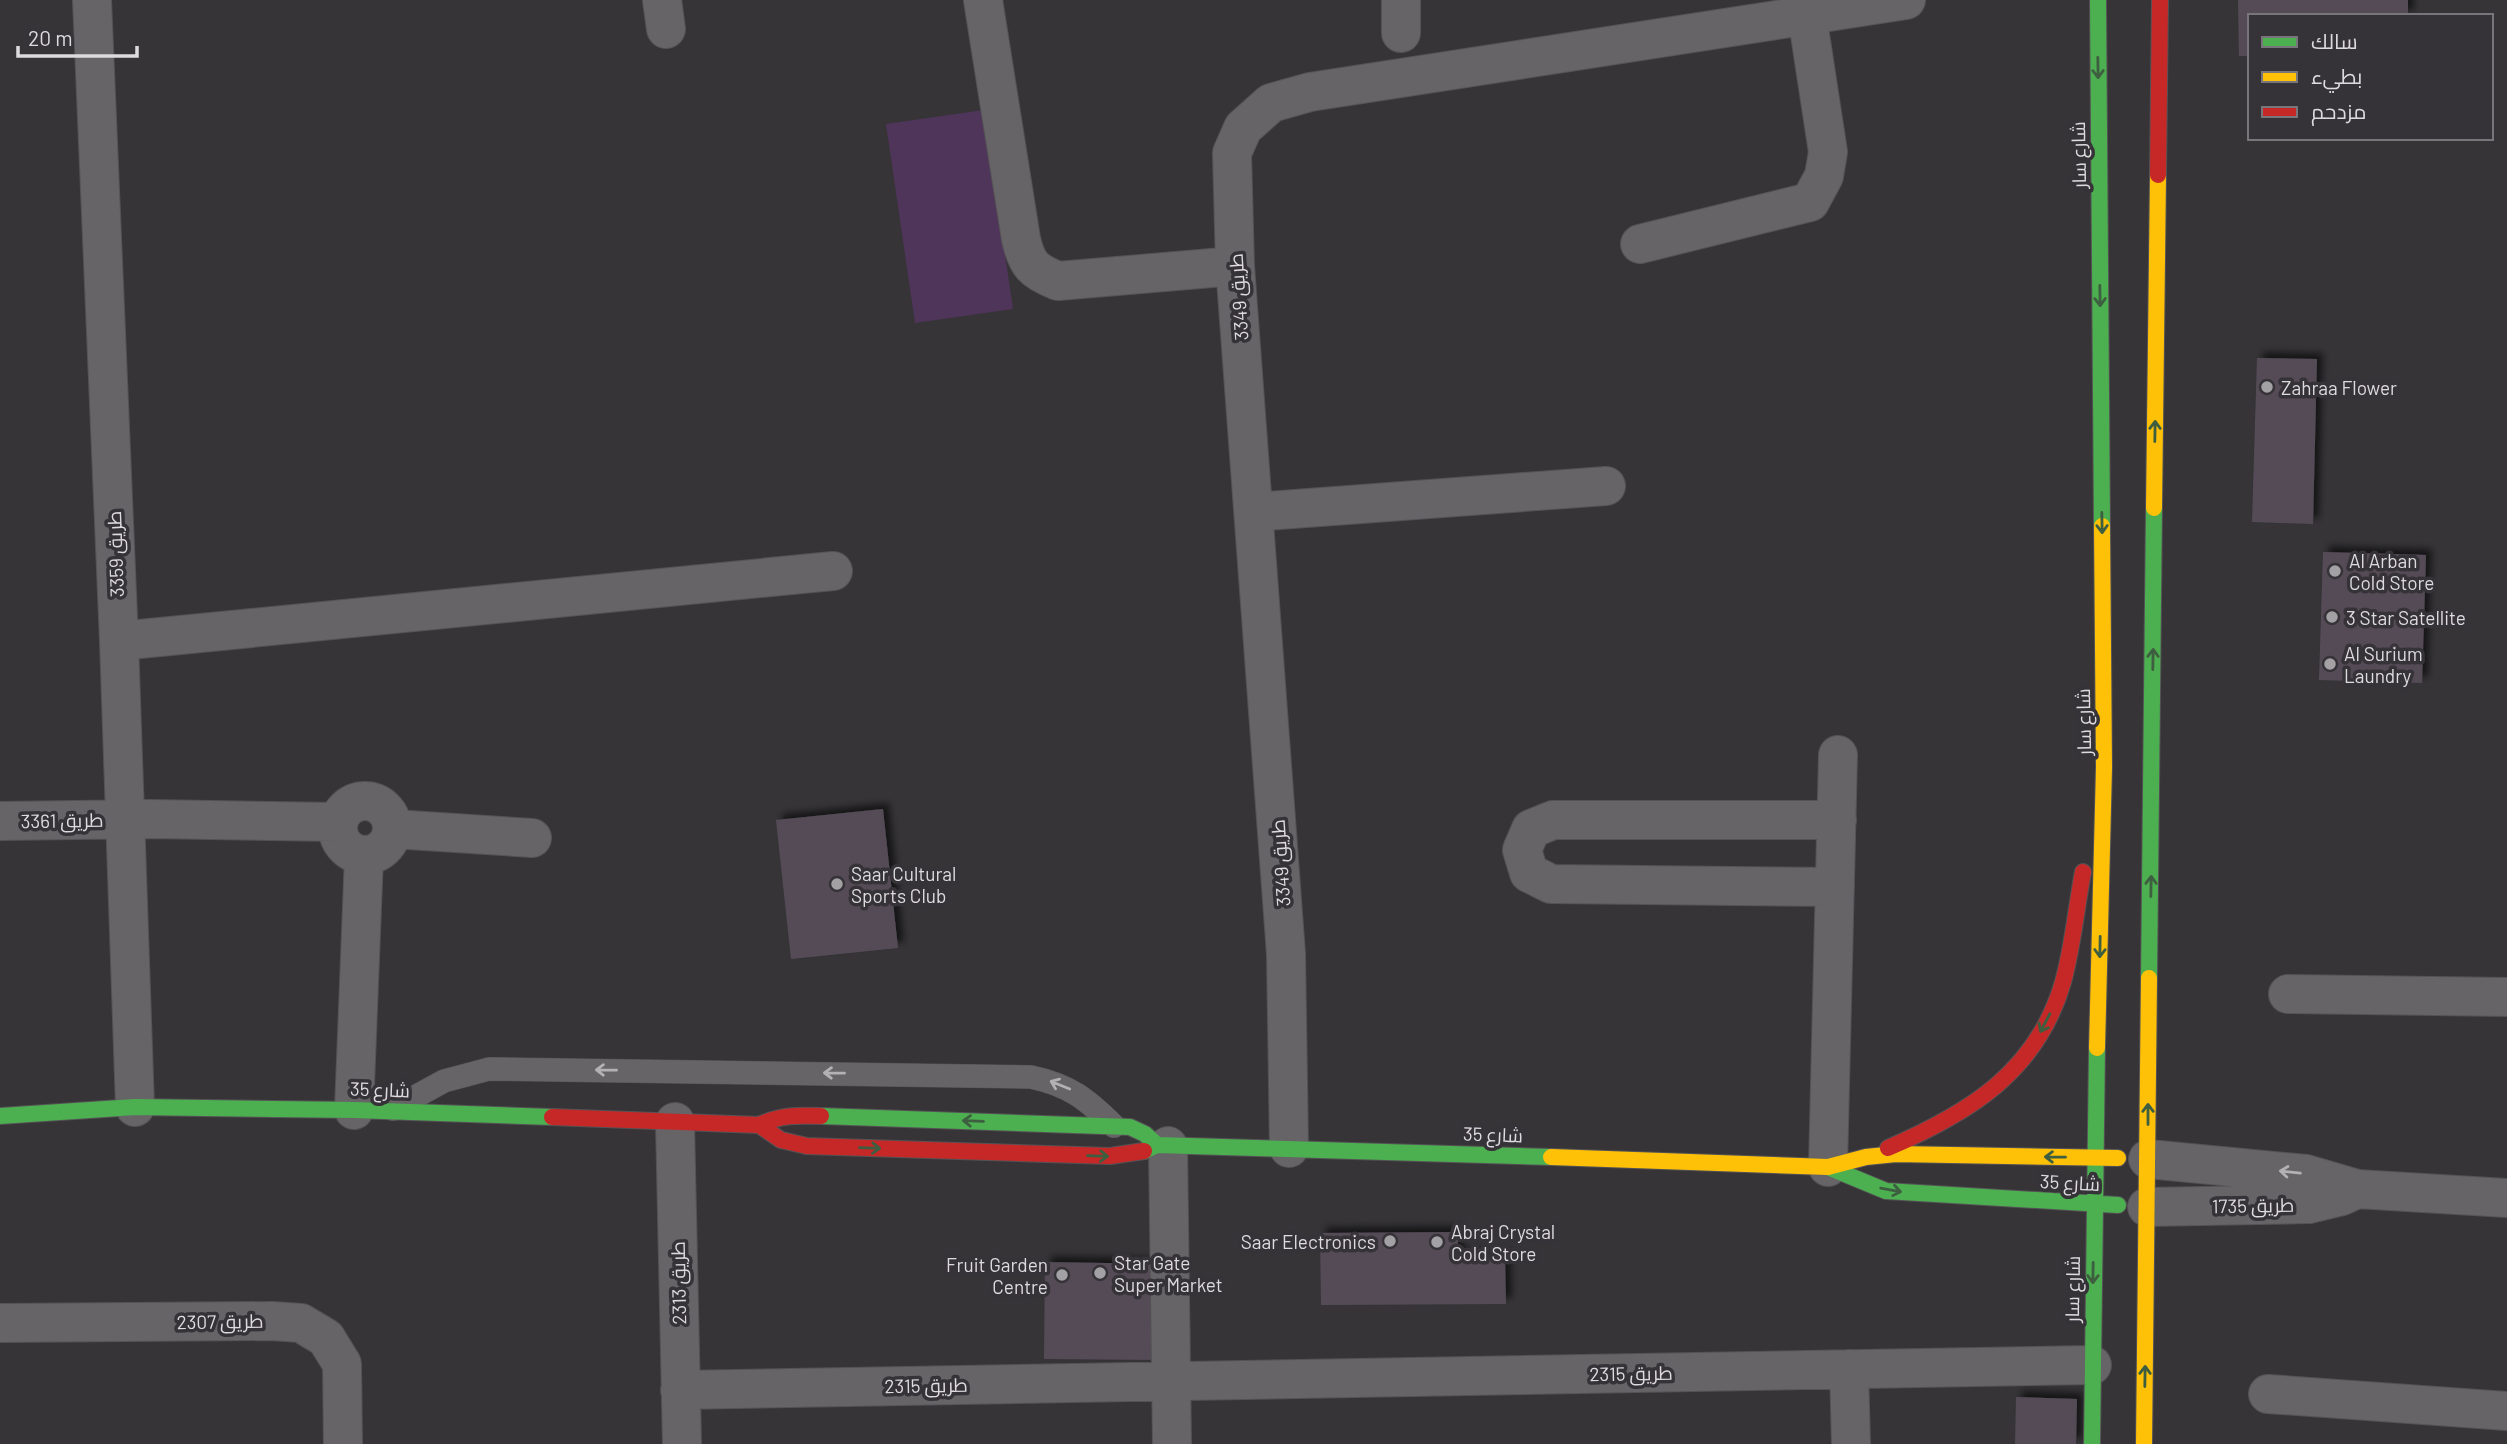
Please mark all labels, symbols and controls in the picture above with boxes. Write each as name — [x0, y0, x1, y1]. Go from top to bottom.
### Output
scale bar — [18, 14, 136, 58]
legend — [2248, 14, 2493, 140]
text: 20 m — [28, 25, 73, 50]
text: سالك — [2311, 28, 2358, 53]
one-way arrow — [2091, 56, 2105, 79]
text: بطيء — [2311, 63, 2362, 93]
text: مزدحم — [2311, 98, 2366, 126]
street label: شارع سار — [2066, 121, 2093, 190]
street label: طريق 3349 — [1223, 253, 1255, 341]
one-way arrow — [2093, 284, 2107, 307]
place label: Zahraa Flower — [2281, 376, 2397, 399]
marker: Zahraa Flower — [2259, 379, 2275, 395]
one-way arrow — [2149, 420, 2162, 443]
street label: طريق 3359 — [102, 510, 130, 598]
one-way arrow — [2095, 511, 2109, 534]
place label: Al Arban Cold Store — [2349, 549, 2434, 594]
marker: Al Arban Cold Store — [2327, 563, 2343, 579]
place label: 3 Star Satellite — [2346, 606, 2466, 629]
marker: 3 Star Satellite — [2324, 609, 2340, 625]
place label: Al Surium Laundry — [2344, 642, 2423, 687]
one-way arrow — [2146, 648, 2160, 671]
marker: Al Surium Laundry — [2322, 656, 2338, 672]
street label: شارع سار — [2071, 688, 2098, 757]
street label: طريق 3361 — [20, 808, 104, 834]
street label: طريق 3349 — [1265, 819, 1297, 907]
place label: Saar Cultural Sports Club — [851, 862, 956, 907]
one-way arrow — [2144, 875, 2157, 898]
marker: Saar Cultural Sports Club — [829, 876, 845, 892]
one-way arrow — [2093, 935, 2106, 958]
one-way arrow — [2037, 1012, 2051, 1033]
one-way arrow — [595, 1063, 618, 1077]
one-way arrow — [823, 1067, 846, 1080]
street label: شارع 35 — [349, 1076, 410, 1105]
one-way arrow — [1050, 1078, 1071, 1091]
one-way arrow — [2141, 1103, 2155, 1126]
one-way arrow — [961, 1115, 984, 1128]
street label: شارع 35 — [1462, 1121, 1523, 1150]
one-way arrow — [859, 1142, 882, 1155]
one-way arrow — [1086, 1149, 1109, 1163]
one-way arrow — [2044, 1150, 2067, 1163]
one-way arrow — [2280, 1166, 2302, 1179]
street label: شارع 35 — [2039, 1169, 2101, 1198]
one-way arrow — [1879, 1184, 1902, 1197]
street label: طريق 1735 — [2212, 1193, 2294, 1219]
place label: Abraj Crystal Cold Store — [1451, 1220, 1555, 1265]
place label: Saar Electronics — [1241, 1230, 1376, 1253]
marker: Saar Electronics — [1382, 1233, 1398, 1249]
marker: Abraj Crystal Cold Store — [1429, 1234, 1445, 1250]
street label: طريق 2313 — [666, 1241, 692, 1325]
place label: Star Gate Super Market — [1114, 1251, 1223, 1296]
place label: Fruit Garden Centre — [946, 1253, 1048, 1298]
street label: شارع سار — [2060, 1255, 2087, 1324]
one-way arrow — [2086, 1261, 2100, 1284]
marker: Star Gate Super Market — [1092, 1265, 1108, 1281]
marker: Fruit Garden Centre — [1054, 1267, 1070, 1283]
street label: طريق 2307 — [176, 1309, 264, 1335]
street label: طريق 2315 — [1589, 1361, 1673, 1387]
one-way arrow — [2138, 1365, 2152, 1388]
street label: طريق 2315 — [884, 1373, 968, 1399]

